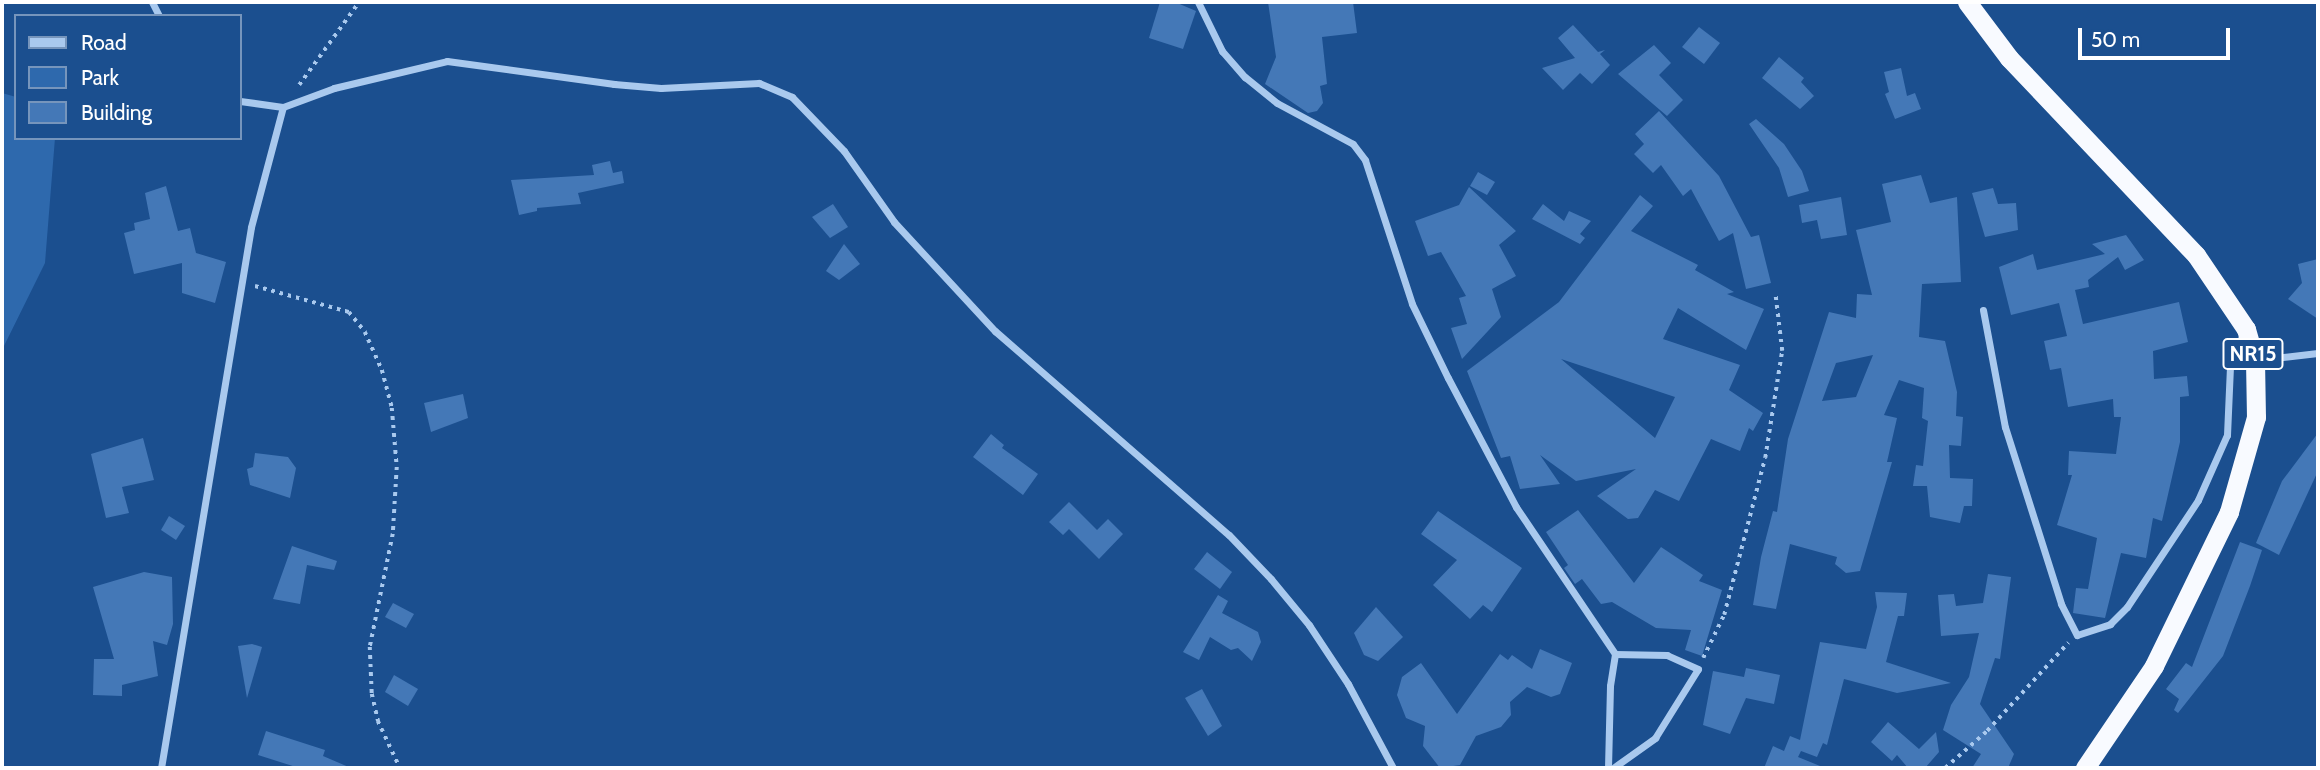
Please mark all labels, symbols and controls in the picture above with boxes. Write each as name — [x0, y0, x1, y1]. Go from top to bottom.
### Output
legend — [14, 14, 242, 140]
scale bar — [2082, 14, 2234, 58]
text: 50 m — [2091, 27, 2140, 52]
text: Road — [81, 30, 127, 55]
text: Park — [81, 65, 119, 90]
text: Building — [81, 100, 152, 125]
road number: NR15 — [2222, 336, 2284, 372]

